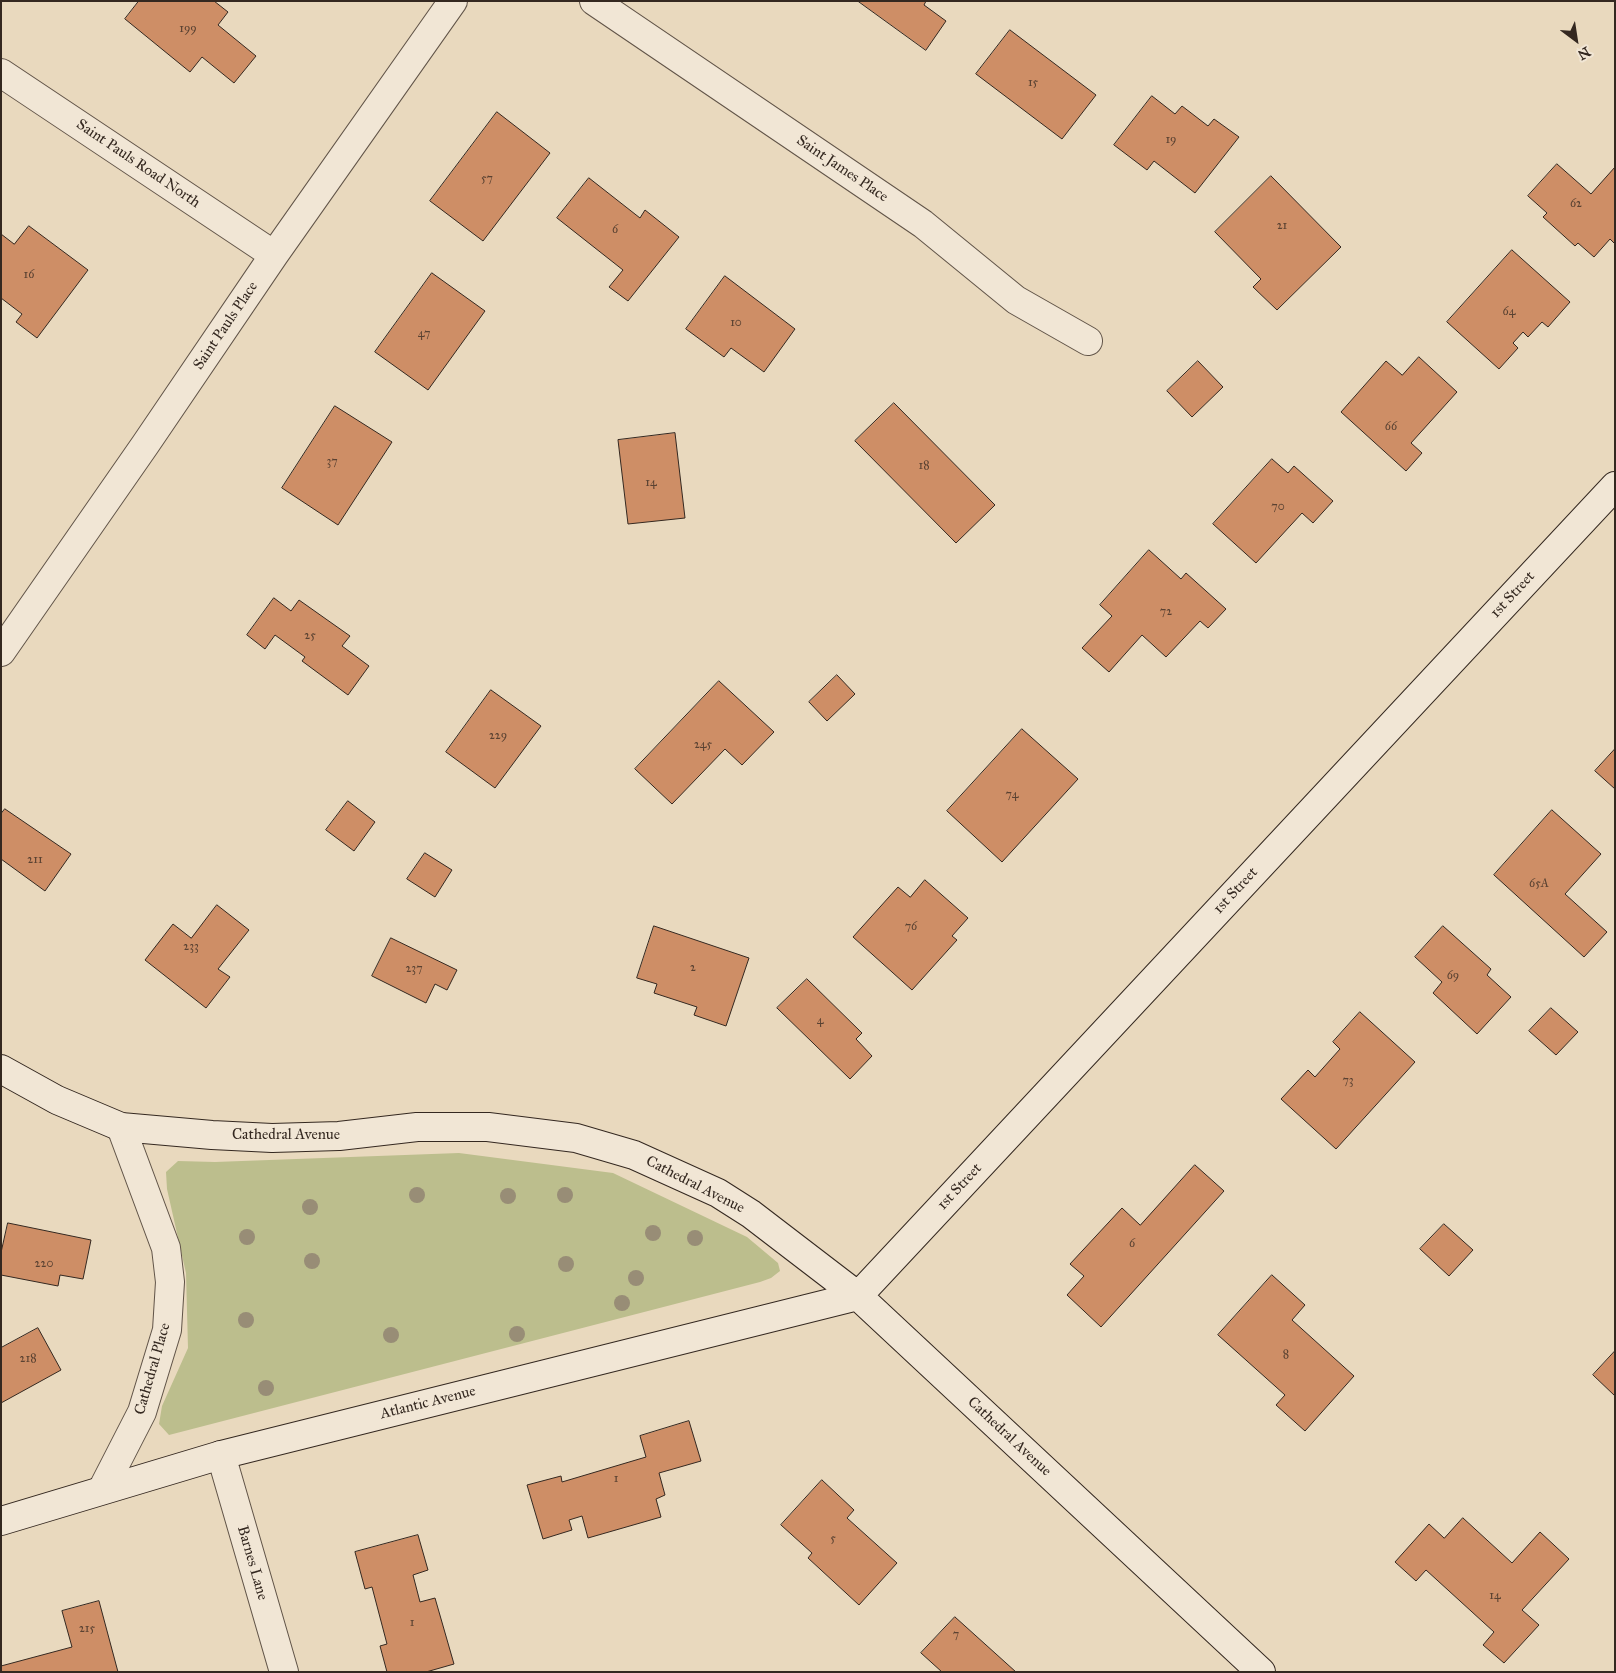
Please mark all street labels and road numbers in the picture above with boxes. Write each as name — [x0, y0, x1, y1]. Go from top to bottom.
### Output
street label: Saint Pauls Road North — [73, 116, 203, 212]
street label: Saint James Place — [793, 132, 891, 206]
street label: Saint Pauls Place — [190, 278, 262, 374]
street label: 1st Street — [1487, 568, 1539, 622]
street label: 1st Street — [1210, 864, 1262, 918]
street label: Cathedral Avenue — [232, 1126, 340, 1144]
street label: Cathedral Avenue — [643, 1152, 747, 1218]
street label: 1st Street — [934, 1160, 986, 1214]
street label: Cathedral Place — [131, 1321, 175, 1417]
street label: Atlantic Avenue — [378, 1382, 478, 1424]
street label: Cathedral Avenue — [963, 1394, 1055, 1480]
street label: Barnes Lane — [233, 1524, 271, 1602]

